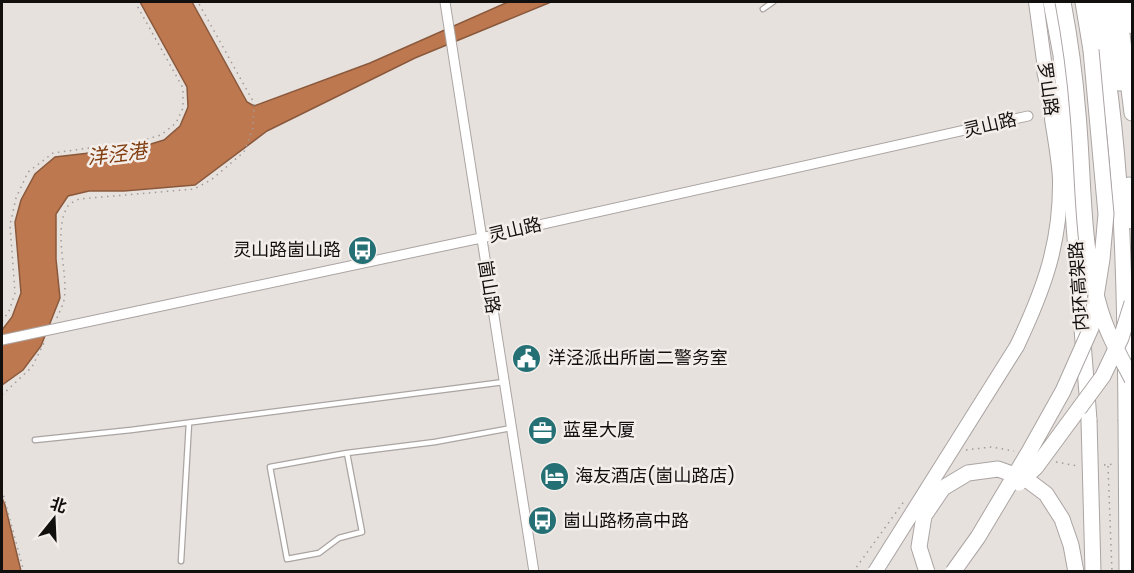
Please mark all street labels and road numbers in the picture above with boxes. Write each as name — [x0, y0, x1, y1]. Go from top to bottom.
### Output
street label: 罗山路 — [1032, 60, 1065, 117]
street label: 灵山路 — [961, 106, 1019, 143]
street label: 灵山路 — [486, 211, 544, 248]
street label: 内环高架路 — [1063, 240, 1094, 332]
street label: 崮山路 — [473, 258, 506, 316]

